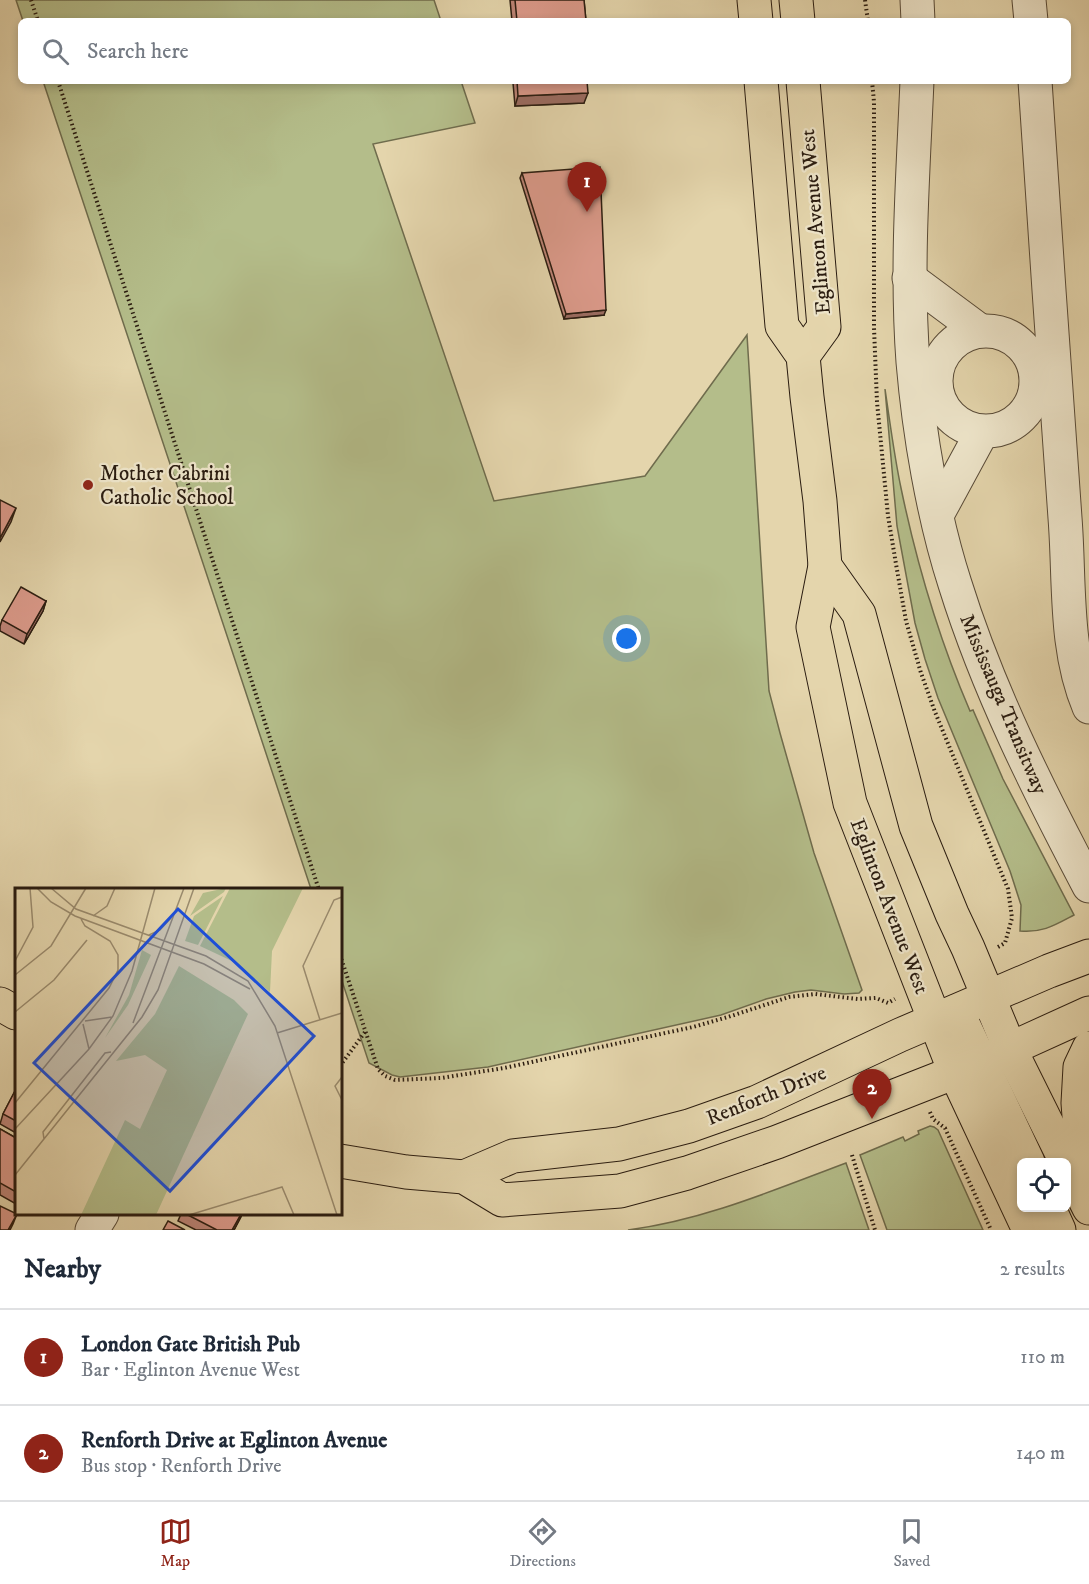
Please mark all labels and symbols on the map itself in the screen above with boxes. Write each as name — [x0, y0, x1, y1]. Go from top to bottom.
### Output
street label: Eglinton Avenue West — [795, 128, 837, 316]
pin: 1 — [568, 162, 606, 212]
place label: Mother Cabrini Catholic School — [100, 461, 234, 511]
marker: Mother Cabrini Catholic School — [81, 478, 95, 492]
street label: Mississauga Transitway — [953, 610, 1053, 799]
your location — [612, 624, 641, 653]
street label: Eglinton Avenue West — [844, 815, 935, 998]
inset map — [15, 888, 342, 1215]
street label: Renforth Drive — [703, 1060, 830, 1132]
pin: 2 — [852, 1070, 892, 1119]

